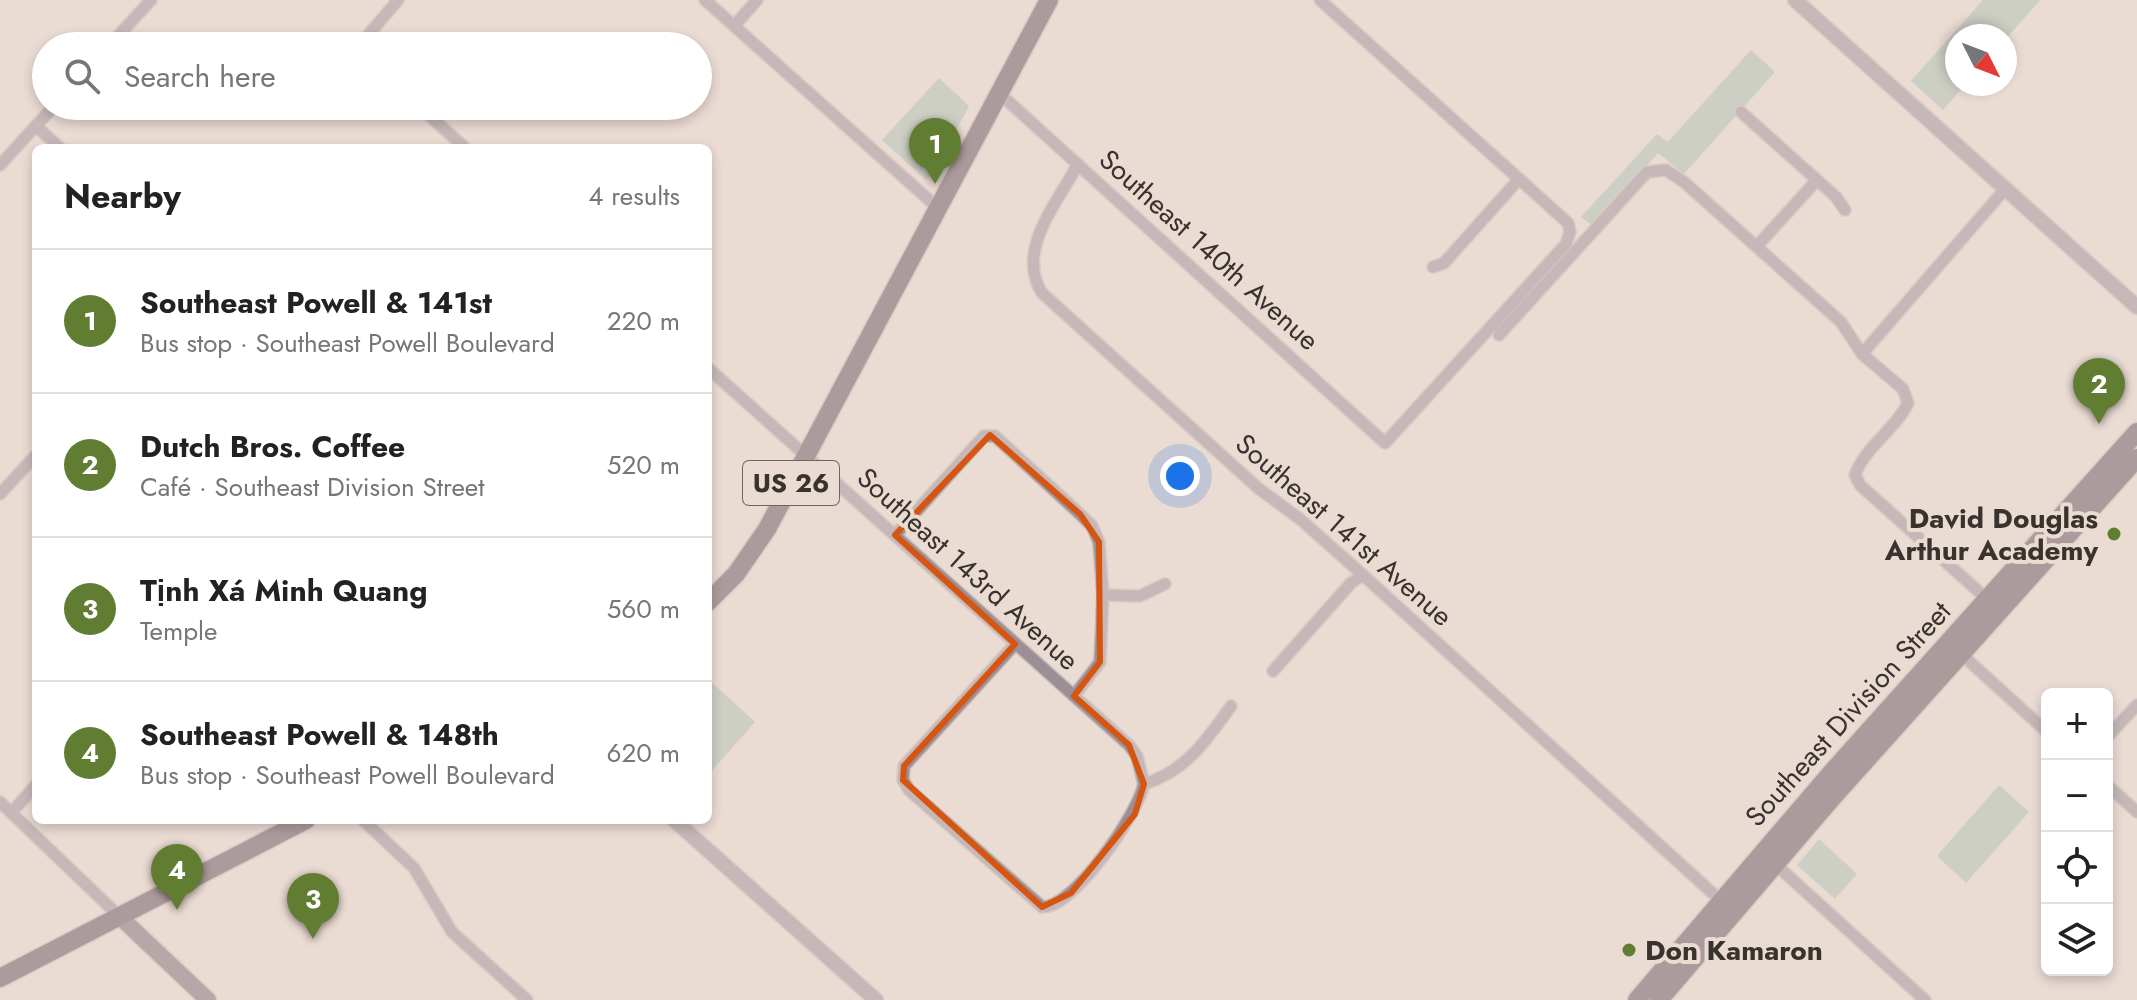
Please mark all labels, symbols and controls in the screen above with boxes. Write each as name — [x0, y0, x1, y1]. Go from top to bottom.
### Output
north arrow — [1945, 24, 2017, 96]
search box — [32, 32, 712, 120]
icon: search — [60, 54, 104, 98]
text: Search here — [124, 55, 276, 98]
pin: 1 — [909, 118, 961, 184]
street label: Southeast 140th Avenue — [1090, 140, 1328, 360]
text: Nearby — [64, 172, 181, 221]
text: 4 results — [588, 177, 680, 215]
text: Southeast Powell & 141st — [140, 281, 492, 324]
text: 1 — [83, 302, 97, 340]
text: 220 m — [607, 302, 680, 340]
text: Bus stop · Southeast Powell Boulevard — [140, 324, 555, 362]
pin: 2 — [2073, 358, 2125, 424]
street label: Southeast 141st Avenue — [1226, 424, 1462, 636]
text: Dutch Bros. Coffee — [140, 425, 405, 468]
text: 2 — [81, 446, 99, 484]
text: 520 m — [607, 446, 680, 484]
your location — [1160, 456, 1200, 496]
street label: Southeast 143rd Avenue — [848, 458, 1088, 680]
road number: US 26 — [743, 461, 839, 505]
text: Café · Southeast Division Street — [140, 468, 485, 506]
place label: David Douglas Arthur Academy — [1884, 498, 2098, 571]
marker: David Douglas Arthur Academy — [2105, 525, 2123, 543]
text: Tịnh Xá Minh Quang — [140, 569, 428, 612]
text: 3 — [82, 590, 98, 628]
text: 560 m — [607, 590, 680, 628]
street label: Southeast Division Street — [1735, 592, 1961, 836]
text: Temple — [140, 612, 217, 650]
map controls — [2041, 688, 2113, 976]
button: + — [2041, 688, 2113, 760]
text: Southeast Powell & 148th — [140, 713, 499, 756]
text: 4 — [81, 734, 99, 772]
text: 620 m — [607, 734, 680, 772]
text: Bus stop · Southeast Powell Boulevard — [140, 756, 555, 794]
button: − — [2041, 760, 2113, 832]
button: locate — [2041, 832, 2113, 904]
pin: 4 — [151, 844, 203, 910]
pin: 3 — [287, 873, 339, 939]
button: layers — [2041, 904, 2113, 976]
place label: Don Kamaron — [1645, 930, 1823, 971]
marker: Don Kamaron — [1620, 941, 1638, 959]

